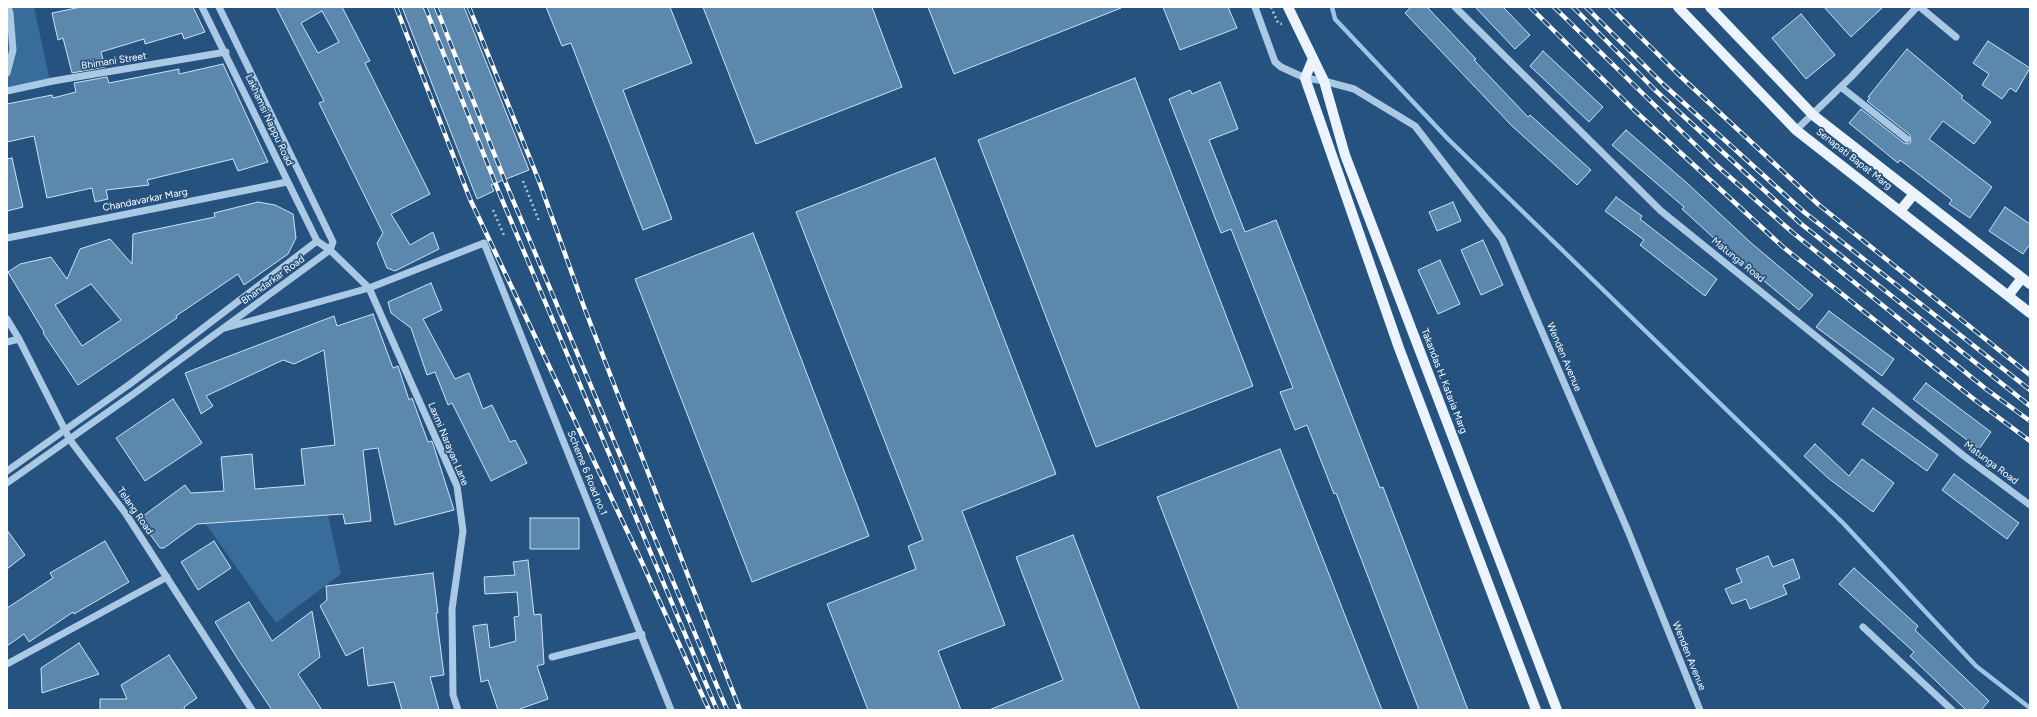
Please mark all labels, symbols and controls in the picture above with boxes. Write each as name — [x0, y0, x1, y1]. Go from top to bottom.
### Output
street label: Bhimani Street — [80, 50, 148, 72]
street label: Lakhamsi Nappu Road — [243, 72, 295, 168]
street label: Senapati Bapat Marg — [1814, 126, 1894, 192]
street label: Chandavarkar Marg — [101, 186, 189, 214]
street label: Matunga Road — [1709, 235, 1767, 285]
street label: Bhandarkar Road — [239, 253, 307, 307]
street label: Wenden Avenue — [1544, 321, 1584, 393]
street label: Takandas H. Kataria Marg — [1418, 327, 1470, 435]
street label: Laxmi Narayan Lane — [425, 401, 471, 487]
street label: Scheme 6 Road no.1 — [565, 429, 609, 517]
street label: Matunga Road — [1961, 439, 2021, 487]
street label: Telang Road — [114, 485, 156, 537]
street label: Wenden Avenue — [1670, 620, 1708, 692]

